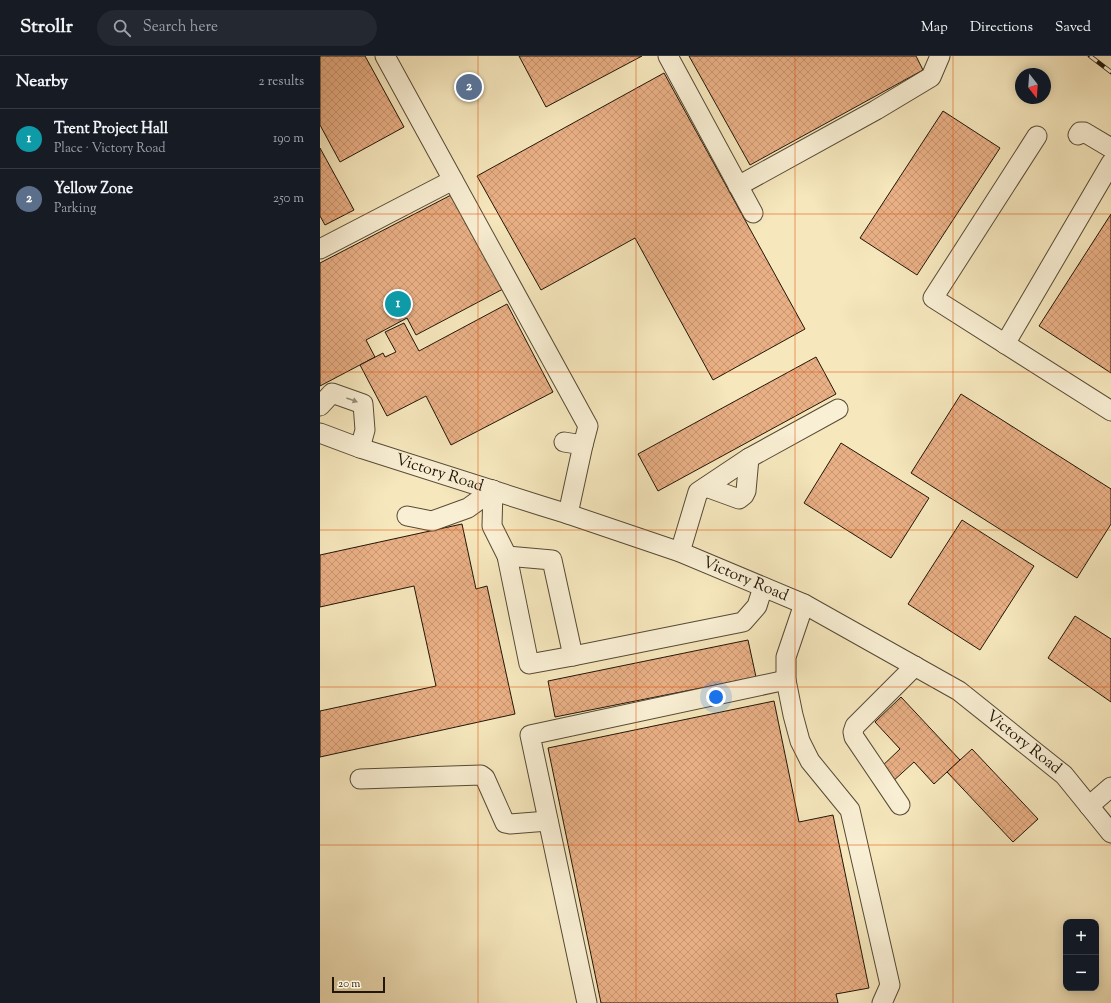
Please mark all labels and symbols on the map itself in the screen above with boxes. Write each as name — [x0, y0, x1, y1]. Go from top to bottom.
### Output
north arrow — [1015, 68, 1051, 104]
pin: 2 — [456, 72, 482, 102]
pin: 1 — [385, 289, 411, 319]
one-way arrow — [346, 398, 358, 404]
street label: Victory Road — [392, 448, 486, 498]
street label: Victory Road — [699, 551, 792, 608]
your location — [706, 687, 726, 707]
street label: Victory Road — [981, 705, 1066, 780]
scale bar — [332, 975, 385, 994]

